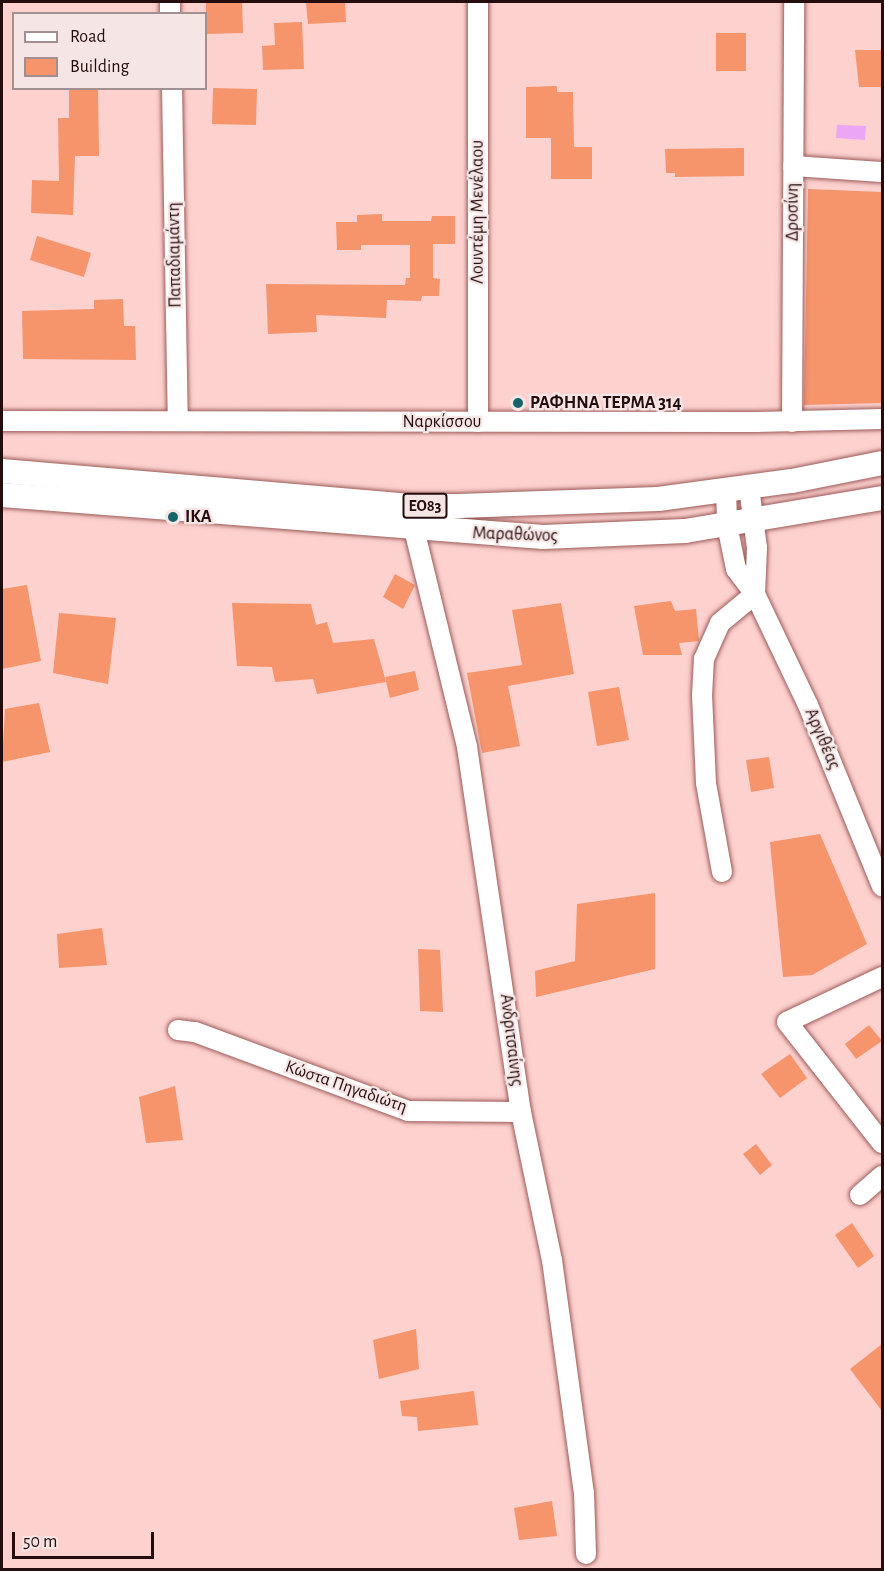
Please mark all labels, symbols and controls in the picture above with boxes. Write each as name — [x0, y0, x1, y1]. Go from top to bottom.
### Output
legend — [12, 12, 207, 90]
text: Road — [70, 28, 106, 46]
text: Building — [70, 58, 129, 76]
street label: Λουντέμη Μενέλαου — [467, 140, 489, 284]
street label: Δροσίνη — [782, 183, 804, 241]
street label: Παπαδιαμάντη — [163, 202, 187, 308]
place label: ΡΑΦΗΝΑ ΤΕΡΜΑ 314 — [530, 392, 682, 414]
marker: ΡΑΦΗΝΑ ΤΕΡΜΑ 314 — [511, 396, 525, 410]
street label: Ναρκίσσου — [403, 411, 481, 433]
road number: ΕΟ83 — [401, 493, 449, 519]
place label: ΙΚΑ — [185, 506, 212, 528]
marker: ΙΚΑ — [166, 510, 180, 524]
street label: Μαραθώνος — [472, 523, 558, 547]
street label: Αργιθέας — [799, 705, 845, 773]
street label: Ανδριτσαίνης — [495, 993, 527, 1087]
street label: Κώστα Πηγαδιώτη — [282, 1056, 410, 1118]
scale bar — [15, 1520, 158, 1558]
text: 50 m — [23, 1533, 57, 1551]

